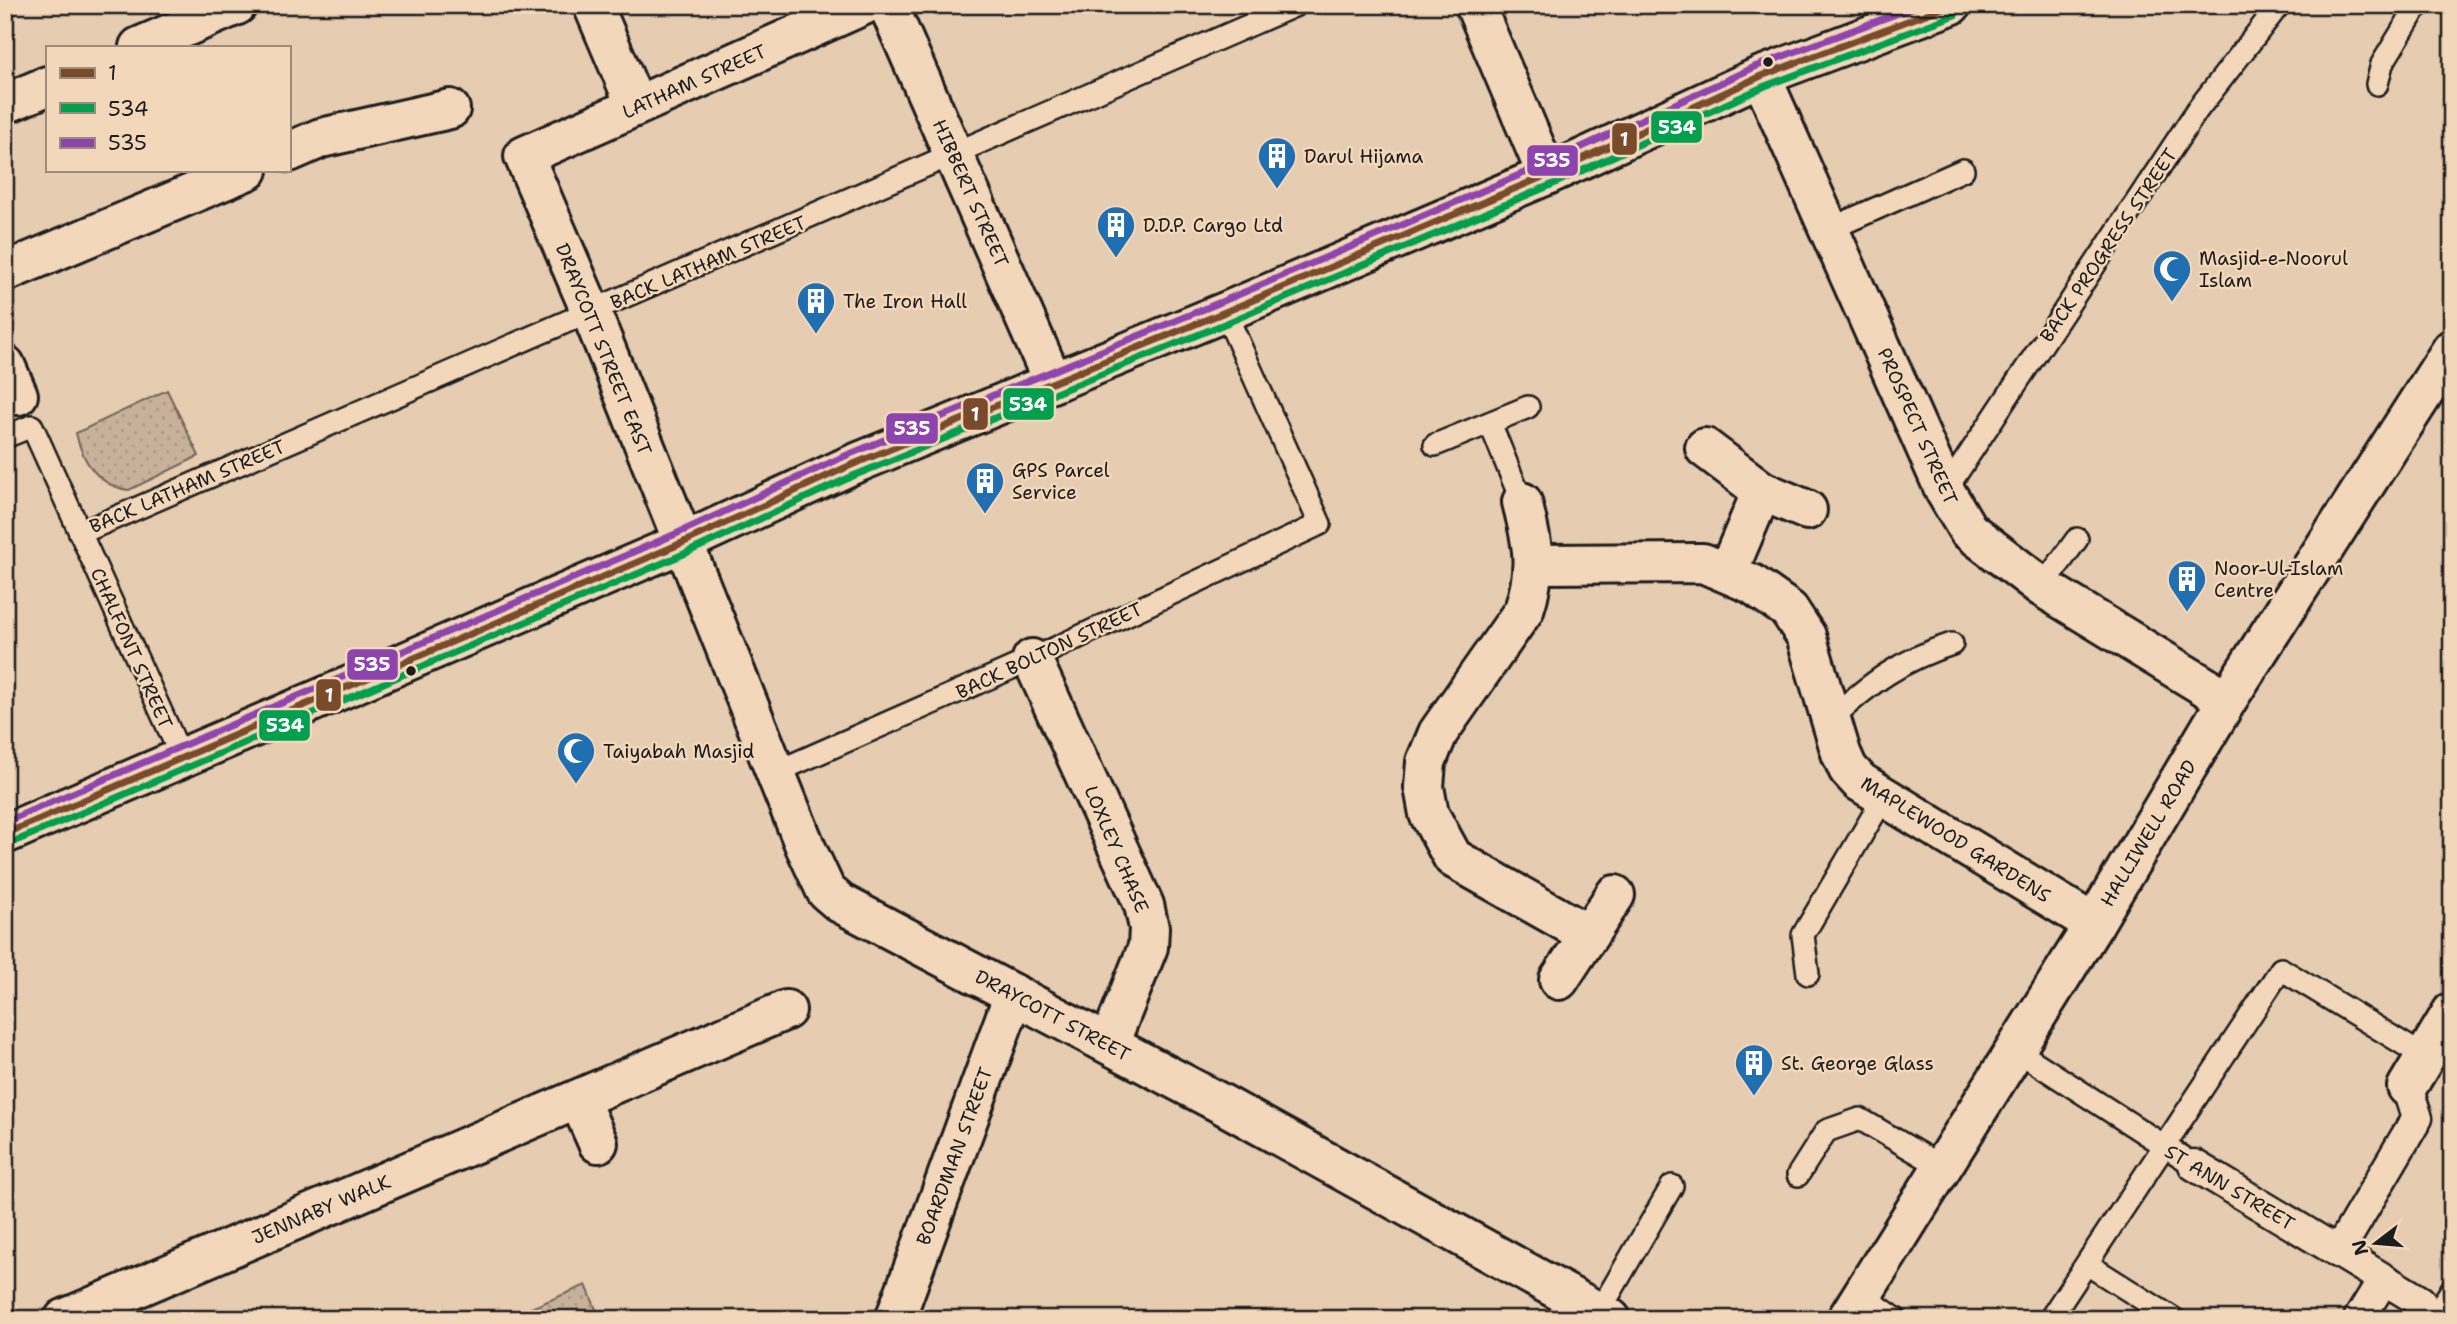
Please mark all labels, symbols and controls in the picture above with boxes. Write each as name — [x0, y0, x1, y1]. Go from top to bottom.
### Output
street label: LATHAM STREET — [618, 38, 770, 124]
legend — [46, 46, 290, 172]
unlabelled marker — [1761, 55, 1775, 69]
text: 1 — [108, 59, 117, 87]
text: 534 — [108, 95, 149, 123]
line badge: 534 — [1650, 110, 1703, 144]
street label: HIBBERT STREET — [927, 115, 1014, 271]
text: 534 — [1658, 115, 1697, 140]
line badge: 1 — [1611, 122, 1638, 156]
text: 1 — [1620, 127, 1628, 152]
text: 535 — [108, 129, 147, 157]
building icon: Darul Hijama — [1256, 135, 1298, 190]
street label: BACK PROGRESS STREET — [2034, 143, 2183, 347]
place label: Darul Hijama — [1304, 144, 1424, 169]
line badge: 535 — [1526, 144, 1579, 177]
text: 535 — [1534, 148, 1570, 173]
building icon: D.D.P. Cargo Ltd — [1095, 204, 1137, 259]
street label: BACK LATHAM STREET — [607, 210, 810, 315]
place label: D.D.P. Cargo Ltd — [1143, 213, 1283, 238]
street label: DRAYCOTT STREET EAST — [550, 240, 658, 459]
place label: Masjid-e-Noorul Islam — [2199, 246, 2348, 293]
mosque icon: Masjid-e-Noorul Islam — [2151, 248, 2193, 303]
building icon: The Iron Hall — [795, 280, 837, 335]
place label: The Iron Hall — [843, 289, 967, 314]
street label: PROSPECT STREET — [1872, 344, 1963, 509]
line badge: 534 — [1002, 387, 1055, 421]
text: 534 — [1009, 392, 1048, 417]
line badge: 1 — [962, 397, 989, 431]
text: 1 — [971, 402, 979, 427]
line badge: 535 — [885, 412, 939, 445]
text: 535 — [894, 416, 930, 441]
street label: BACK LATHAM STREET — [86, 434, 289, 539]
place label: GPS Parcel Service — [1012, 458, 1110, 505]
building icon: GPS Parcel Service — [964, 460, 1006, 515]
place label: Noor-Ul-Islam Centre — [2214, 556, 2343, 603]
building icon: Noor-Ul-Islam Centre — [2166, 558, 2208, 613]
street label: CHALFONT STREET — [85, 564, 178, 733]
street label: BACK BOLTON STREET — [952, 596, 1147, 705]
line badge: 535 — [346, 648, 399, 681]
text: 535 — [354, 652, 390, 677]
unlabelled marker — [404, 664, 418, 678]
line badge: 1 — [315, 678, 342, 712]
text: 1 — [325, 683, 333, 708]
line badge: 534 — [258, 709, 311, 742]
text: 534 — [266, 713, 305, 738]
mosque icon: Taiyabah Masjid — [555, 730, 597, 785]
place label: Taiyabah Masjid — [603, 739, 754, 764]
street label: HALLIWELL ROAD — [2095, 755, 2202, 911]
street label: MAPLEWOOD GARDENS — [1856, 771, 2055, 908]
street label: LOXLEY CHASE — [1079, 782, 1155, 917]
street label: DRAYCOTT STREET — [971, 964, 1135, 1067]
building icon: St. George Glass — [1733, 1042, 1775, 1097]
place label: St. George Glass — [1781, 1051, 1934, 1076]
street label: BOARDMAN STREET — [911, 1064, 998, 1249]
street label: ST ANN STREET — [2160, 1139, 2300, 1236]
street label: JENNABY WALK — [248, 1169, 394, 1250]
north arrow — [2342, 1208, 2412, 1278]
text: N — [2346, 1237, 2374, 1258]

